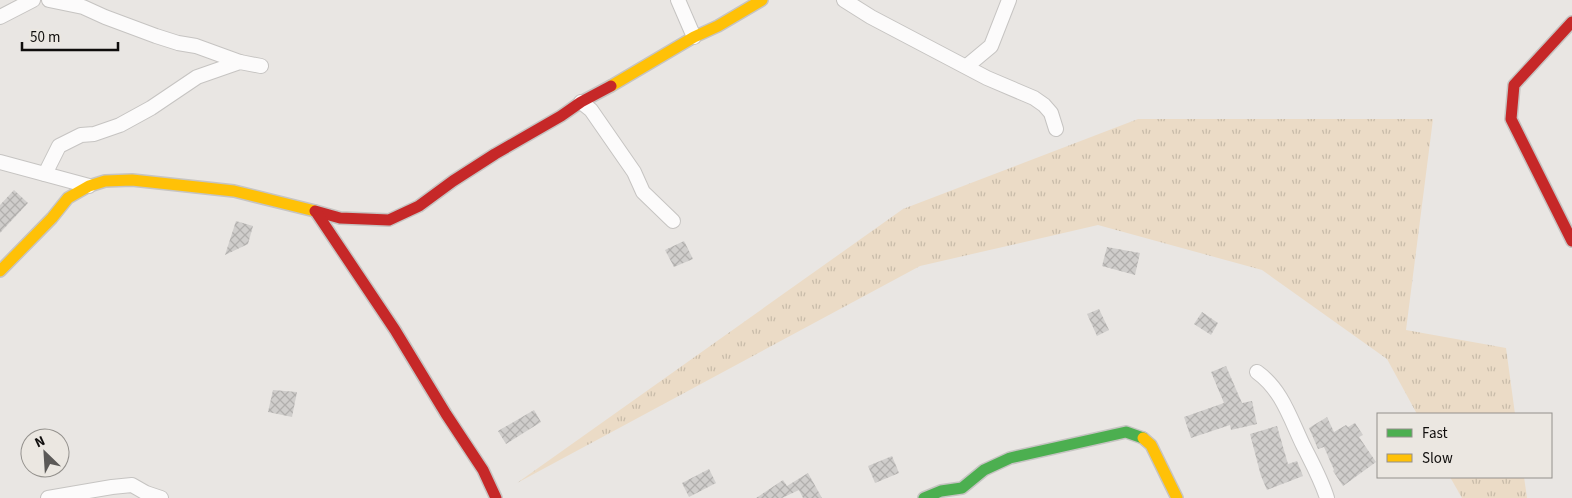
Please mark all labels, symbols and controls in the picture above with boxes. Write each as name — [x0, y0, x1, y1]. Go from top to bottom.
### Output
scale bar — [22, 20, 119, 52]
text: 50 m — [30, 27, 60, 48]
legend — [1377, 413, 1552, 478]
text: Fast — [1422, 423, 1448, 444]
north arrow — [20, 428, 70, 478]
text: N — [31, 431, 48, 453]
text: Slow — [1422, 448, 1453, 469]

